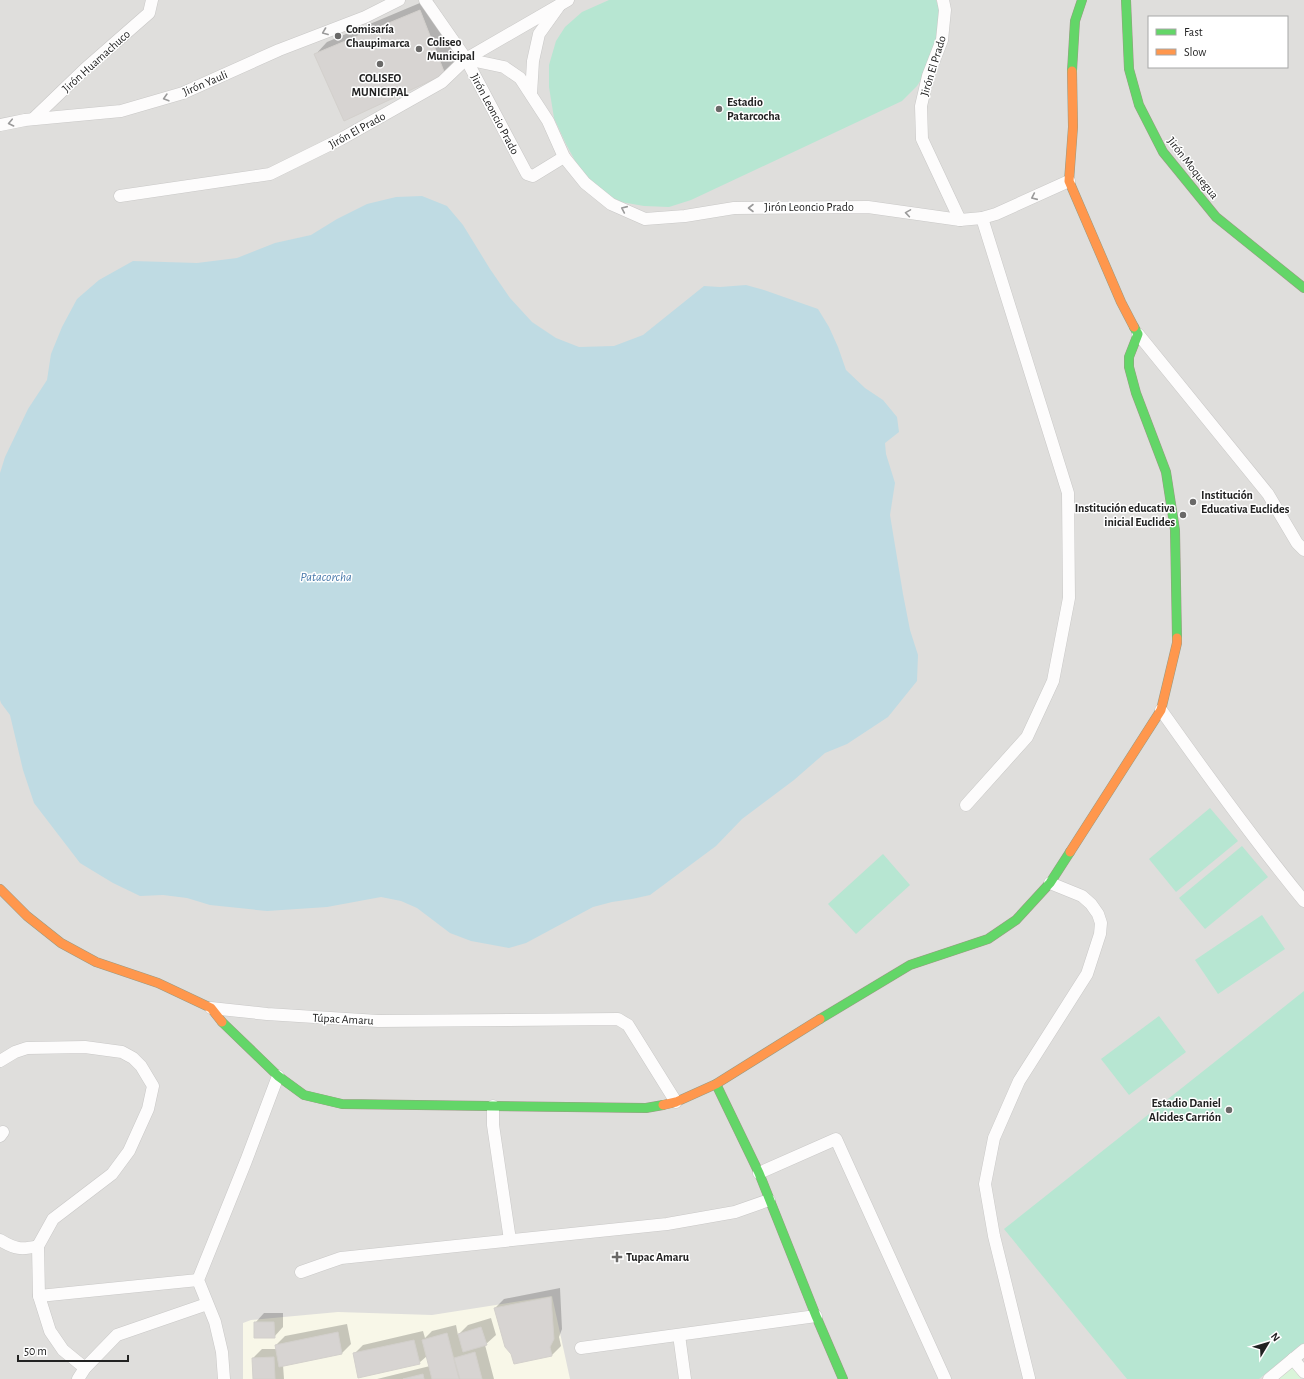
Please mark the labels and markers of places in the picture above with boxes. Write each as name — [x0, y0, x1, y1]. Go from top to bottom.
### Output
place label: Comisaría Chaupimarca — [346, 23, 410, 49]
marker: Comisaría Chaupimarca — [333, 31, 343, 41]
place label: Coliseo Municipal — [427, 36, 475, 62]
marker: Coliseo Municipal — [414, 44, 424, 54]
marker: COLISEO MUNICIPAL — [375, 59, 385, 69]
place label: COLISEO MUNICIPAL — [351, 72, 409, 98]
place label: Estadio Patarcocha — [727, 96, 781, 122]
marker: Estadio Patarcocha — [714, 104, 724, 114]
place label: Institución Educativa Euclides — [1201, 489, 1290, 515]
marker: Institución Educativa Euclides — [1188, 497, 1198, 507]
place label: Institución educativa inicial Euclides — [1075, 502, 1175, 528]
marker: Institución educativa inicial Euclides — [1178, 510, 1188, 520]
place label: Estadio Daniel Alcides Carrión — [1149, 1097, 1221, 1123]
marker: Estadio Daniel Alcides Carrión — [1224, 1105, 1234, 1115]
marker: Tupac Amaru — [611, 1251, 623, 1263]
place label: Tupac Amaru — [626, 1251, 690, 1263]

